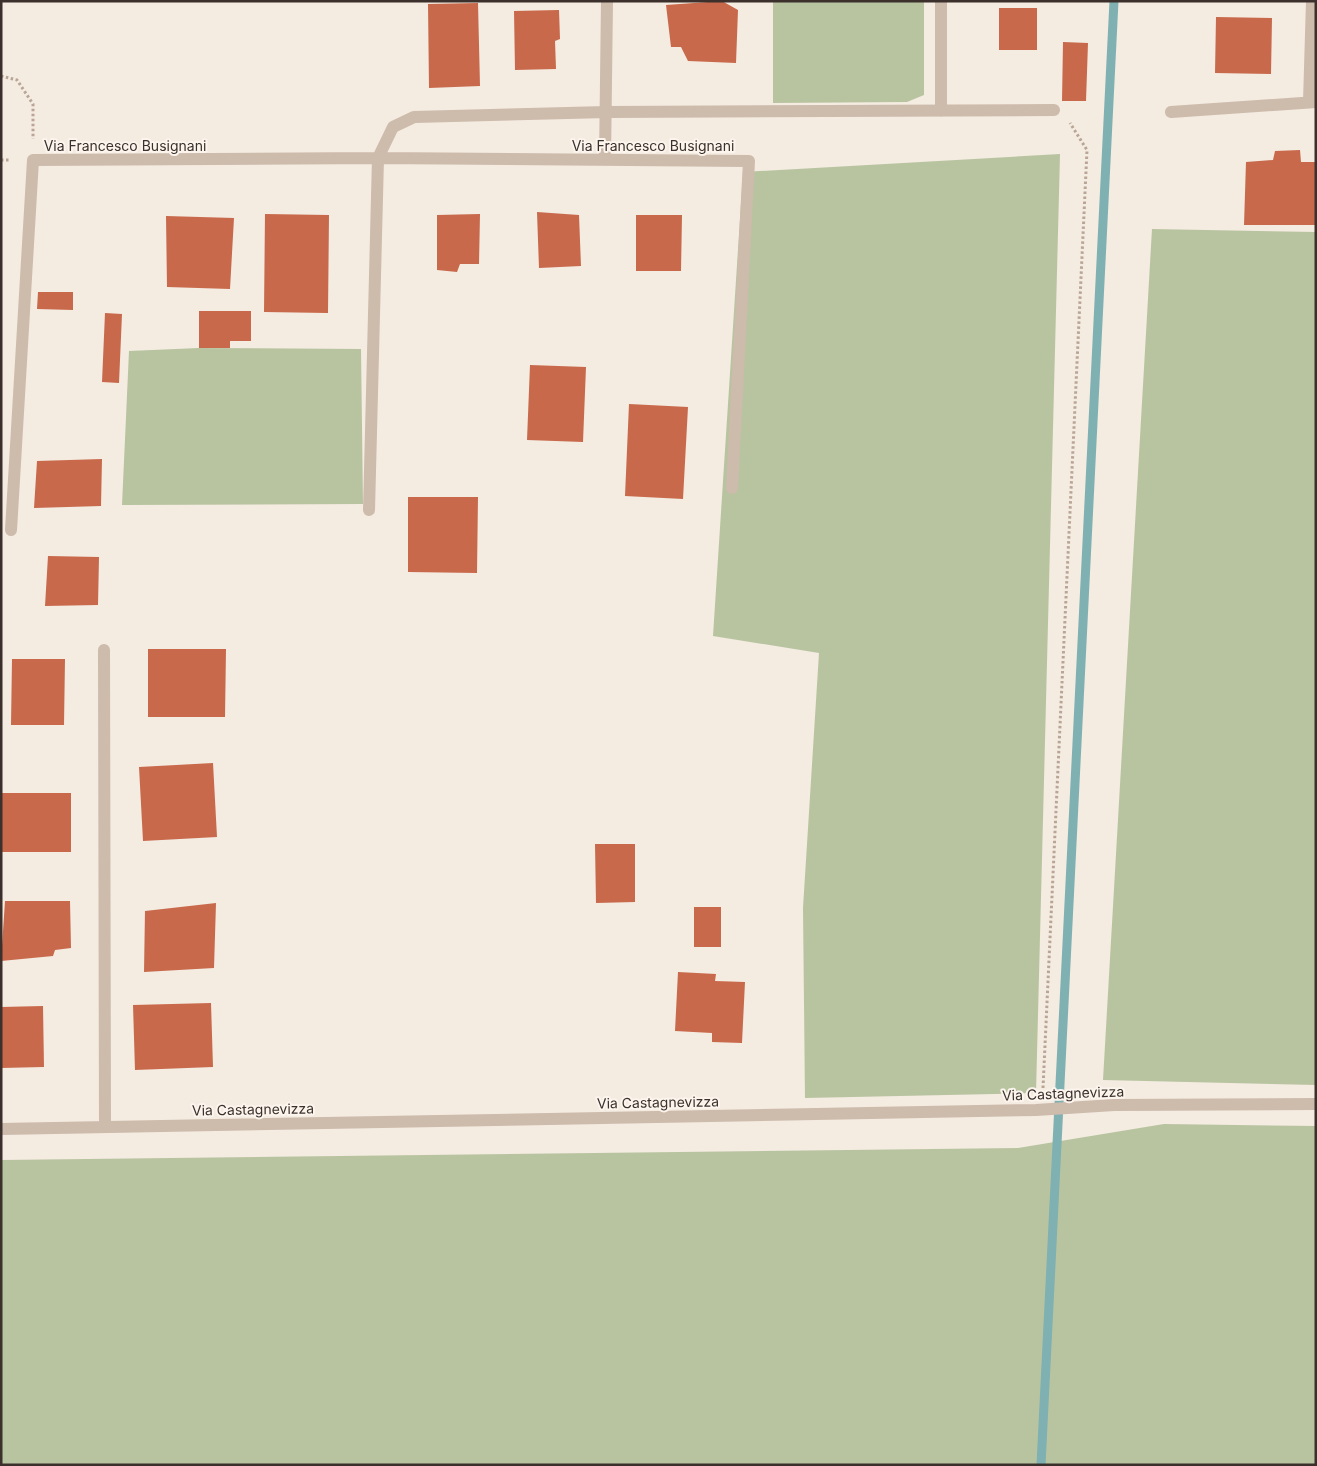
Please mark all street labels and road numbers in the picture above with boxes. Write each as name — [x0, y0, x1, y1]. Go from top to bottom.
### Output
street label: Via Francesco Busignani — [44, 137, 206, 154]
street label: Via Francesco Busignani — [572, 137, 734, 154]
street label: Via Castagnevizza — [1002, 1082, 1124, 1104]
street label: Via Castagnevizza — [597, 1092, 719, 1112]
street label: Via Castagnevizza — [192, 1099, 314, 1119]

